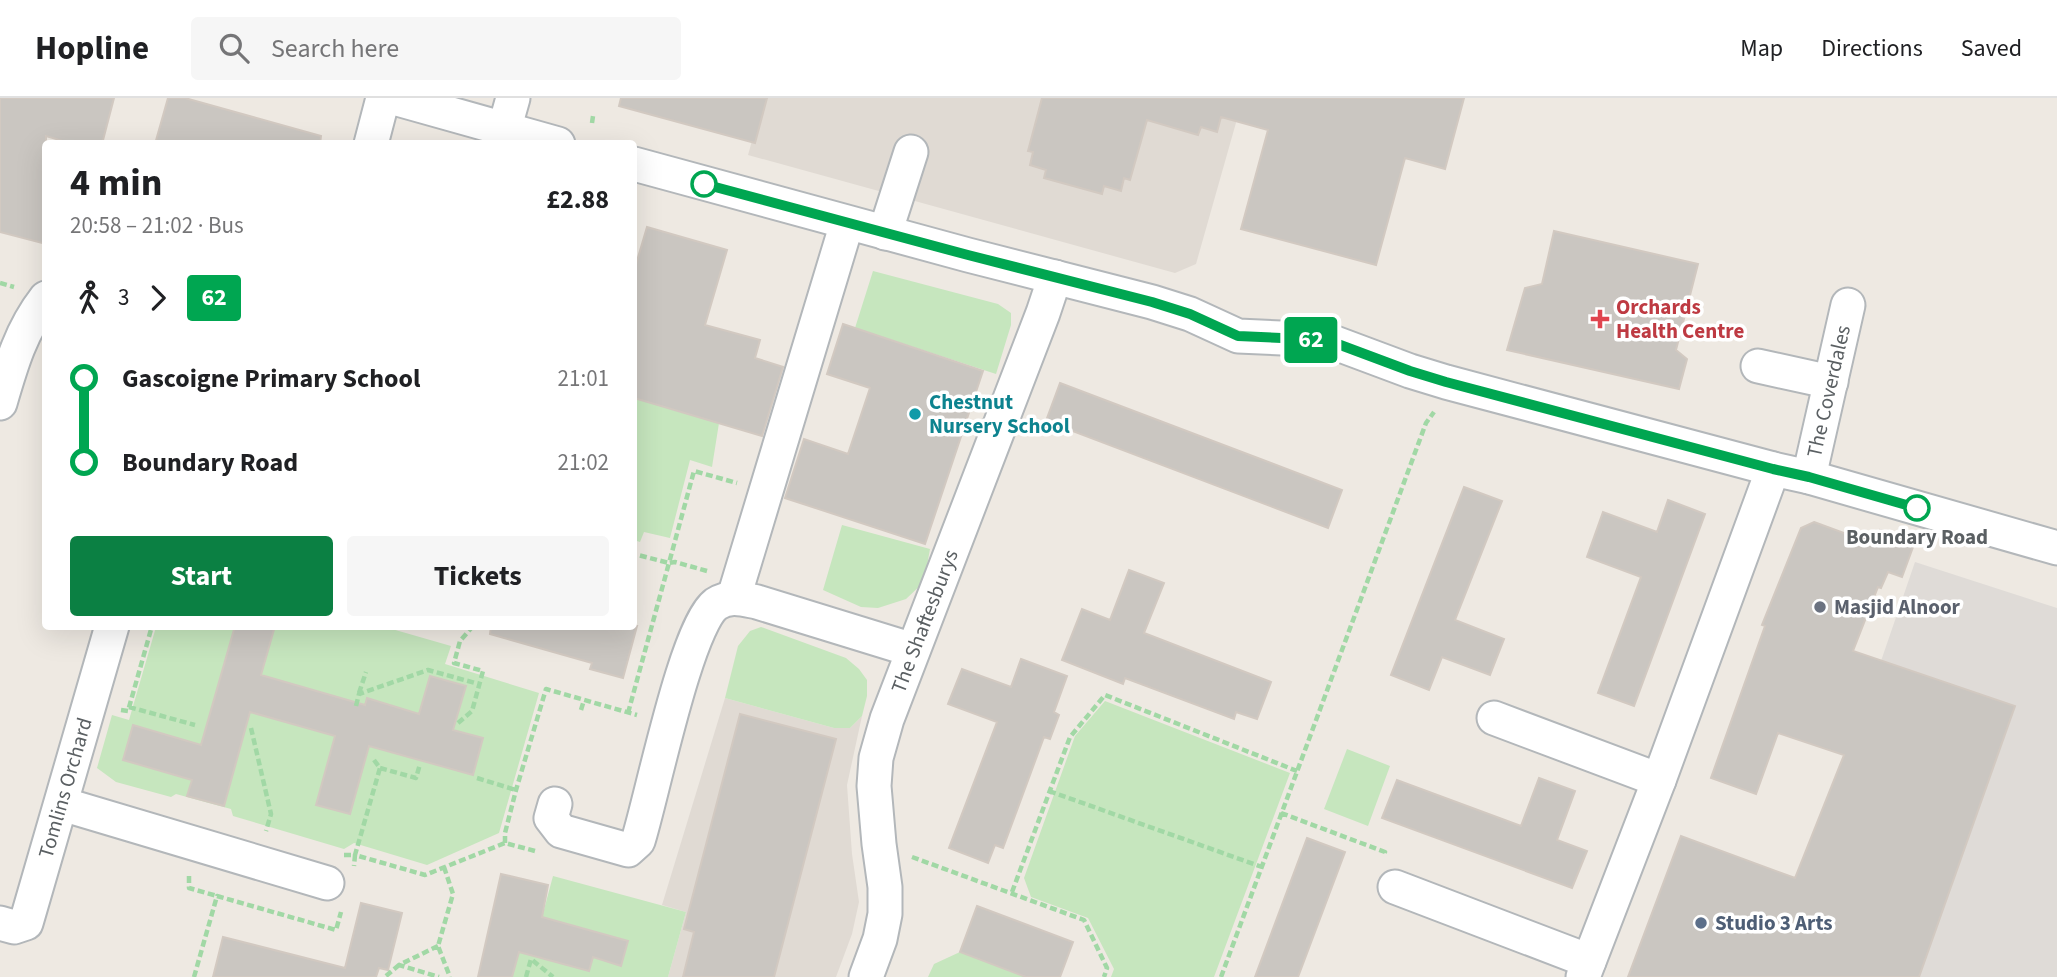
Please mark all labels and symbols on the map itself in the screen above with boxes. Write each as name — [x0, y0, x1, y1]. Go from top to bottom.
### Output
unlabelled marker — [691, 171, 717, 197]
place label: Orchards Health Centre — [1616, 292, 1744, 346]
marker: Orchards Health Centre — [1590, 309, 1610, 329]
line badge: 62 — [1280, 317, 1342, 363]
street label: The Coverdales — [1799, 322, 1858, 460]
place label: Chestnut Nursery School — [929, 387, 1070, 441]
marker: Chestnut Nursery School — [907, 406, 923, 422]
marker: Boundary Road — [1904, 495, 1930, 521]
place label: Boundary Road — [1846, 522, 1988, 552]
street label: The Shaftesburys — [883, 545, 966, 697]
place label: Masjid Alnoor — [1834, 592, 1961, 622]
marker: Masjid Alnoor — [1812, 599, 1828, 615]
street label: Tomlins Orchard — [31, 714, 100, 862]
place label: Studio 3 Arts — [1715, 908, 1833, 938]
marker: Studio 3 Arts — [1693, 915, 1709, 931]

